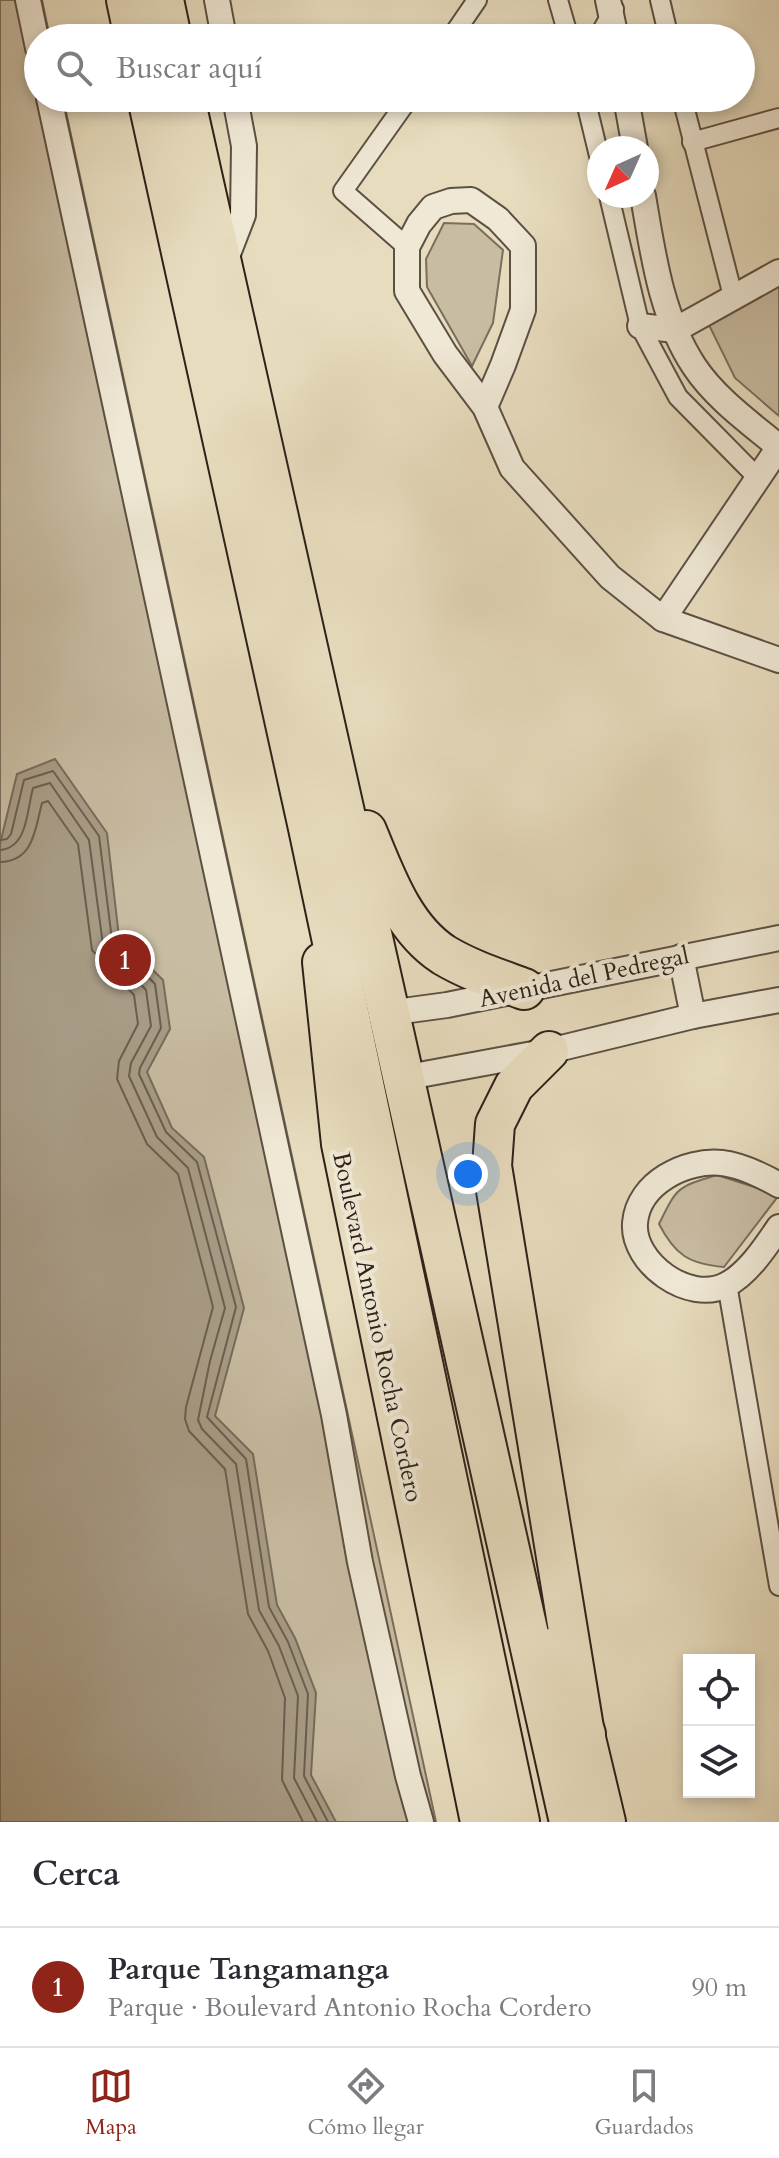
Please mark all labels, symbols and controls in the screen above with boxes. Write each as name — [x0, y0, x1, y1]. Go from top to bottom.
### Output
search box — [24, 24, 755, 112]
icon: search — [52, 46, 96, 90]
text: Buscar aquí — [116, 48, 262, 89]
north arrow — [587, 136, 659, 208]
pin: 1 — [99, 930, 151, 990]
street label: Avenida del Pedregal — [476, 939, 692, 1016]
street label: Boulevard Antonio Rocha Cordero — [324, 1149, 431, 1505]
your location — [448, 1154, 488, 1194]
map controls — [683, 1654, 755, 1798]
button: locate — [683, 1654, 755, 1726]
button: layers — [683, 1726, 755, 1798]
text: Cerca — [32, 1851, 120, 1897]
text: Parque Tangamanga — [108, 1949, 389, 1990]
text: 1 — [51, 1970, 65, 2005]
text: 90 m — [691, 1970, 747, 2005]
text: Parque · Boulevard Antonio Rocha Cordero — [108, 1990, 591, 2025]
tab: Mapa — [85, 2064, 137, 2142]
tab: Cómo llegar — [308, 2064, 424, 2142]
tab: Guardados — [594, 2064, 694, 2142]

